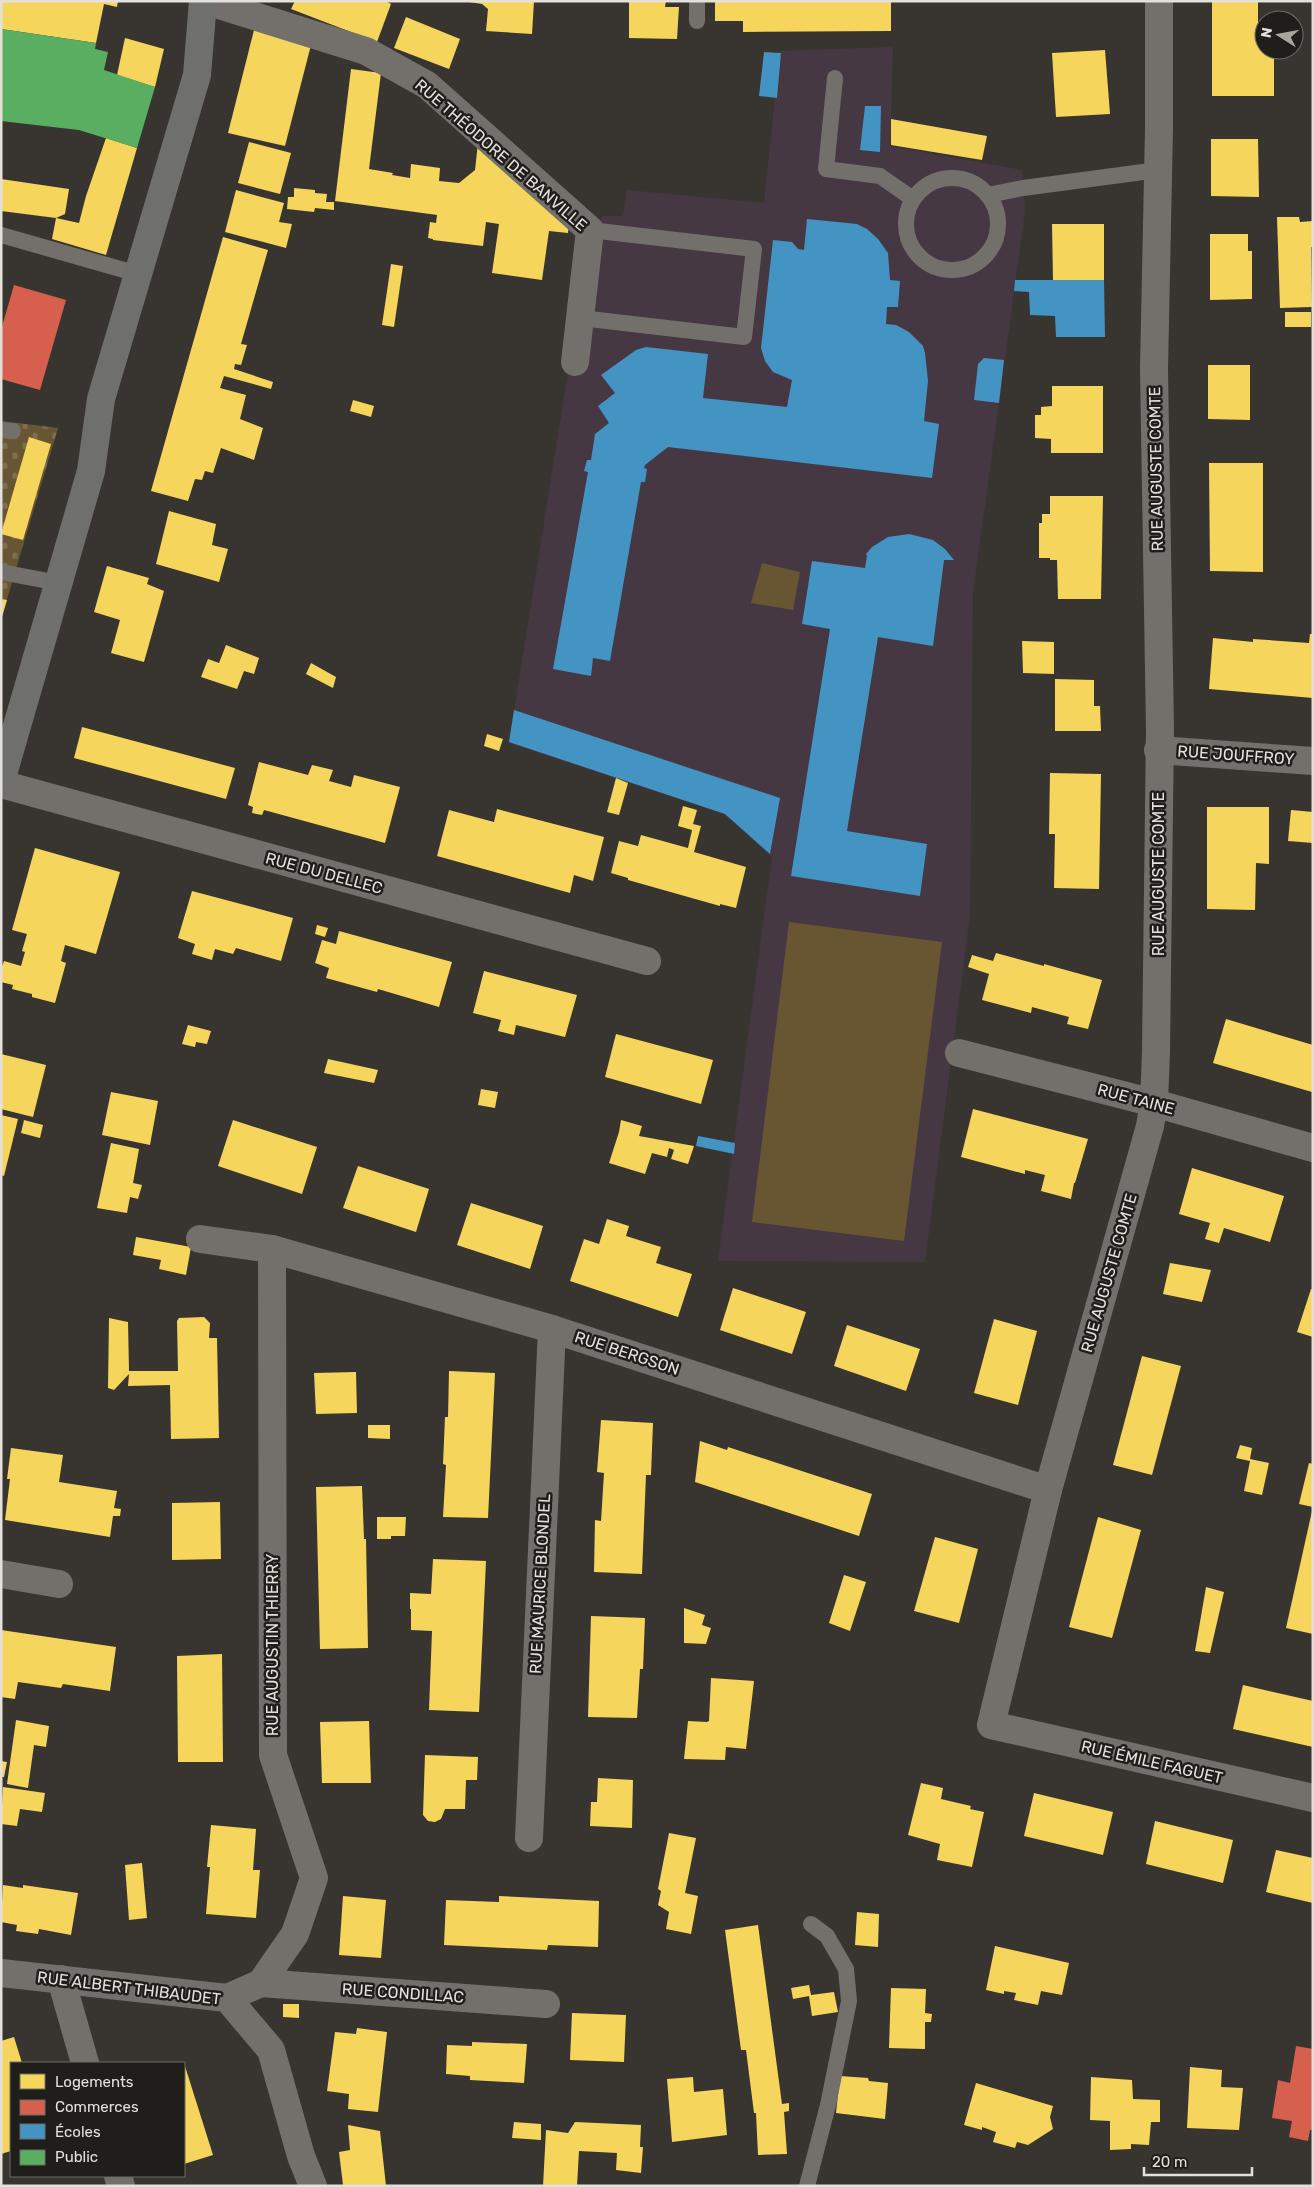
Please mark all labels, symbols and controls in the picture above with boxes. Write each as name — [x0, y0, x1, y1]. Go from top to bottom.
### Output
north arrow — [1254, 10, 1304, 60]
text: N — [1257, 26, 1276, 39]
street label: RUE THÉODORE DE BANVILLE — [411, 75, 591, 235]
street label: RUE AUGUSTE COMTE — [1145, 387, 1167, 551]
street label: RUE JOUFFROY — [1177, 741, 1295, 769]
street label: RUE AUGUSTE COMTE — [1149, 792, 1168, 956]
street label: RUE DU DELLEC — [263, 848, 385, 898]
street label: RUE TAINE — [1095, 1080, 1177, 1118]
street label: RUE AUGUSTE COMTE — [1077, 1191, 1141, 1355]
street label: RUE BERGSON — [572, 1327, 682, 1379]
street label: RUE MAURICE BLONDEL — [526, 1494, 554, 1674]
street label: RUE AUGUSTIN THIERRY — [263, 1554, 282, 1736]
street label: RUE ÉMILE FAGUET — [1079, 1736, 1225, 1788]
street label: RUE ALBERT THIBAUDET — [36, 1967, 222, 2009]
street label: RUE CONDILLAC — [341, 1979, 465, 2007]
legend — [10, 2062, 185, 2177]
text: Logements — [55, 2073, 134, 2091]
text: Commerces — [55, 2098, 139, 2116]
text: Écoles — [55, 2123, 101, 2141]
scale bar — [1144, 2144, 1252, 2176]
text: Public — [55, 2148, 98, 2166]
text: 20 m — [1152, 2153, 1187, 2171]

